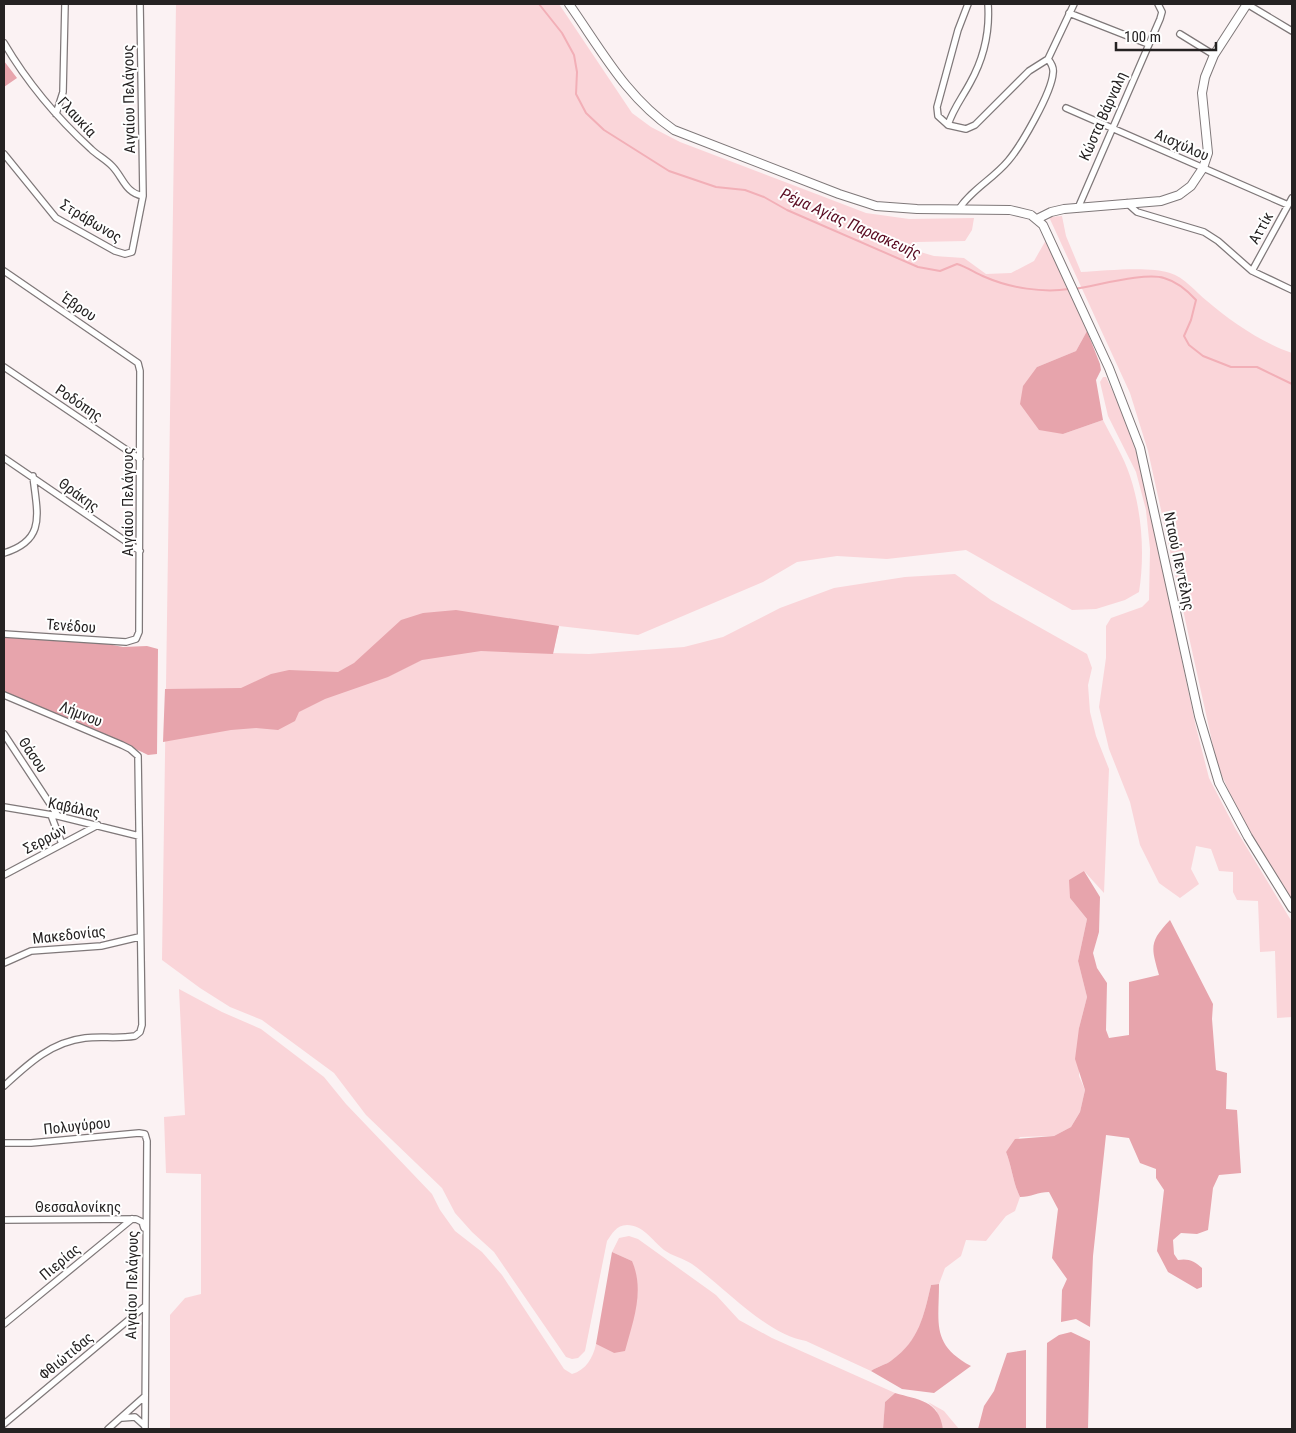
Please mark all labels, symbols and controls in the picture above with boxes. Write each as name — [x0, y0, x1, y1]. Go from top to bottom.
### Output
scale bar — [1116, 20, 1216, 52]
text: 100 m — [1124, 28, 1161, 46]
street label: Αιγαίου Πελάγους — [119, 44, 139, 154]
street label: Κώστα Βάρναλη — [1075, 69, 1131, 163]
street label: Γλαυκία — [54, 93, 101, 141]
street label: Αισχύλου — [1152, 125, 1212, 165]
water label: Ρέμα Αγίας Παρασκευής — [778, 184, 924, 263]
street label: Στράβωνος — [57, 196, 125, 246]
street label: Αττίκ — [1245, 209, 1277, 247]
street label: Έβρου — [57, 288, 100, 325]
street label: Ροδόπης — [52, 381, 106, 425]
street label: Αιγαίου Πελάγους — [119, 447, 137, 557]
street label: Θράκης — [55, 474, 103, 516]
street label: Νταού Πεντέλης — [1160, 510, 1198, 612]
street label: Τενέδου — [46, 615, 96, 637]
street label: Λήμνου — [57, 697, 105, 731]
street label: Θάσου — [15, 734, 51, 776]
street label: Καβάλας — [46, 794, 102, 822]
street label: Σερρών — [20, 820, 70, 858]
street label: Μακεδονίας — [32, 922, 106, 948]
street label: Πολυγύρου — [43, 1114, 111, 1138]
street label: Θεσσαλονίκης — [35, 1198, 121, 1216]
street label: Αιγαίου Πελάγους — [122, 1230, 142, 1340]
street label: Πιερίας — [36, 1240, 84, 1284]
street label: Φθιώτιδας — [35, 1328, 97, 1384]

